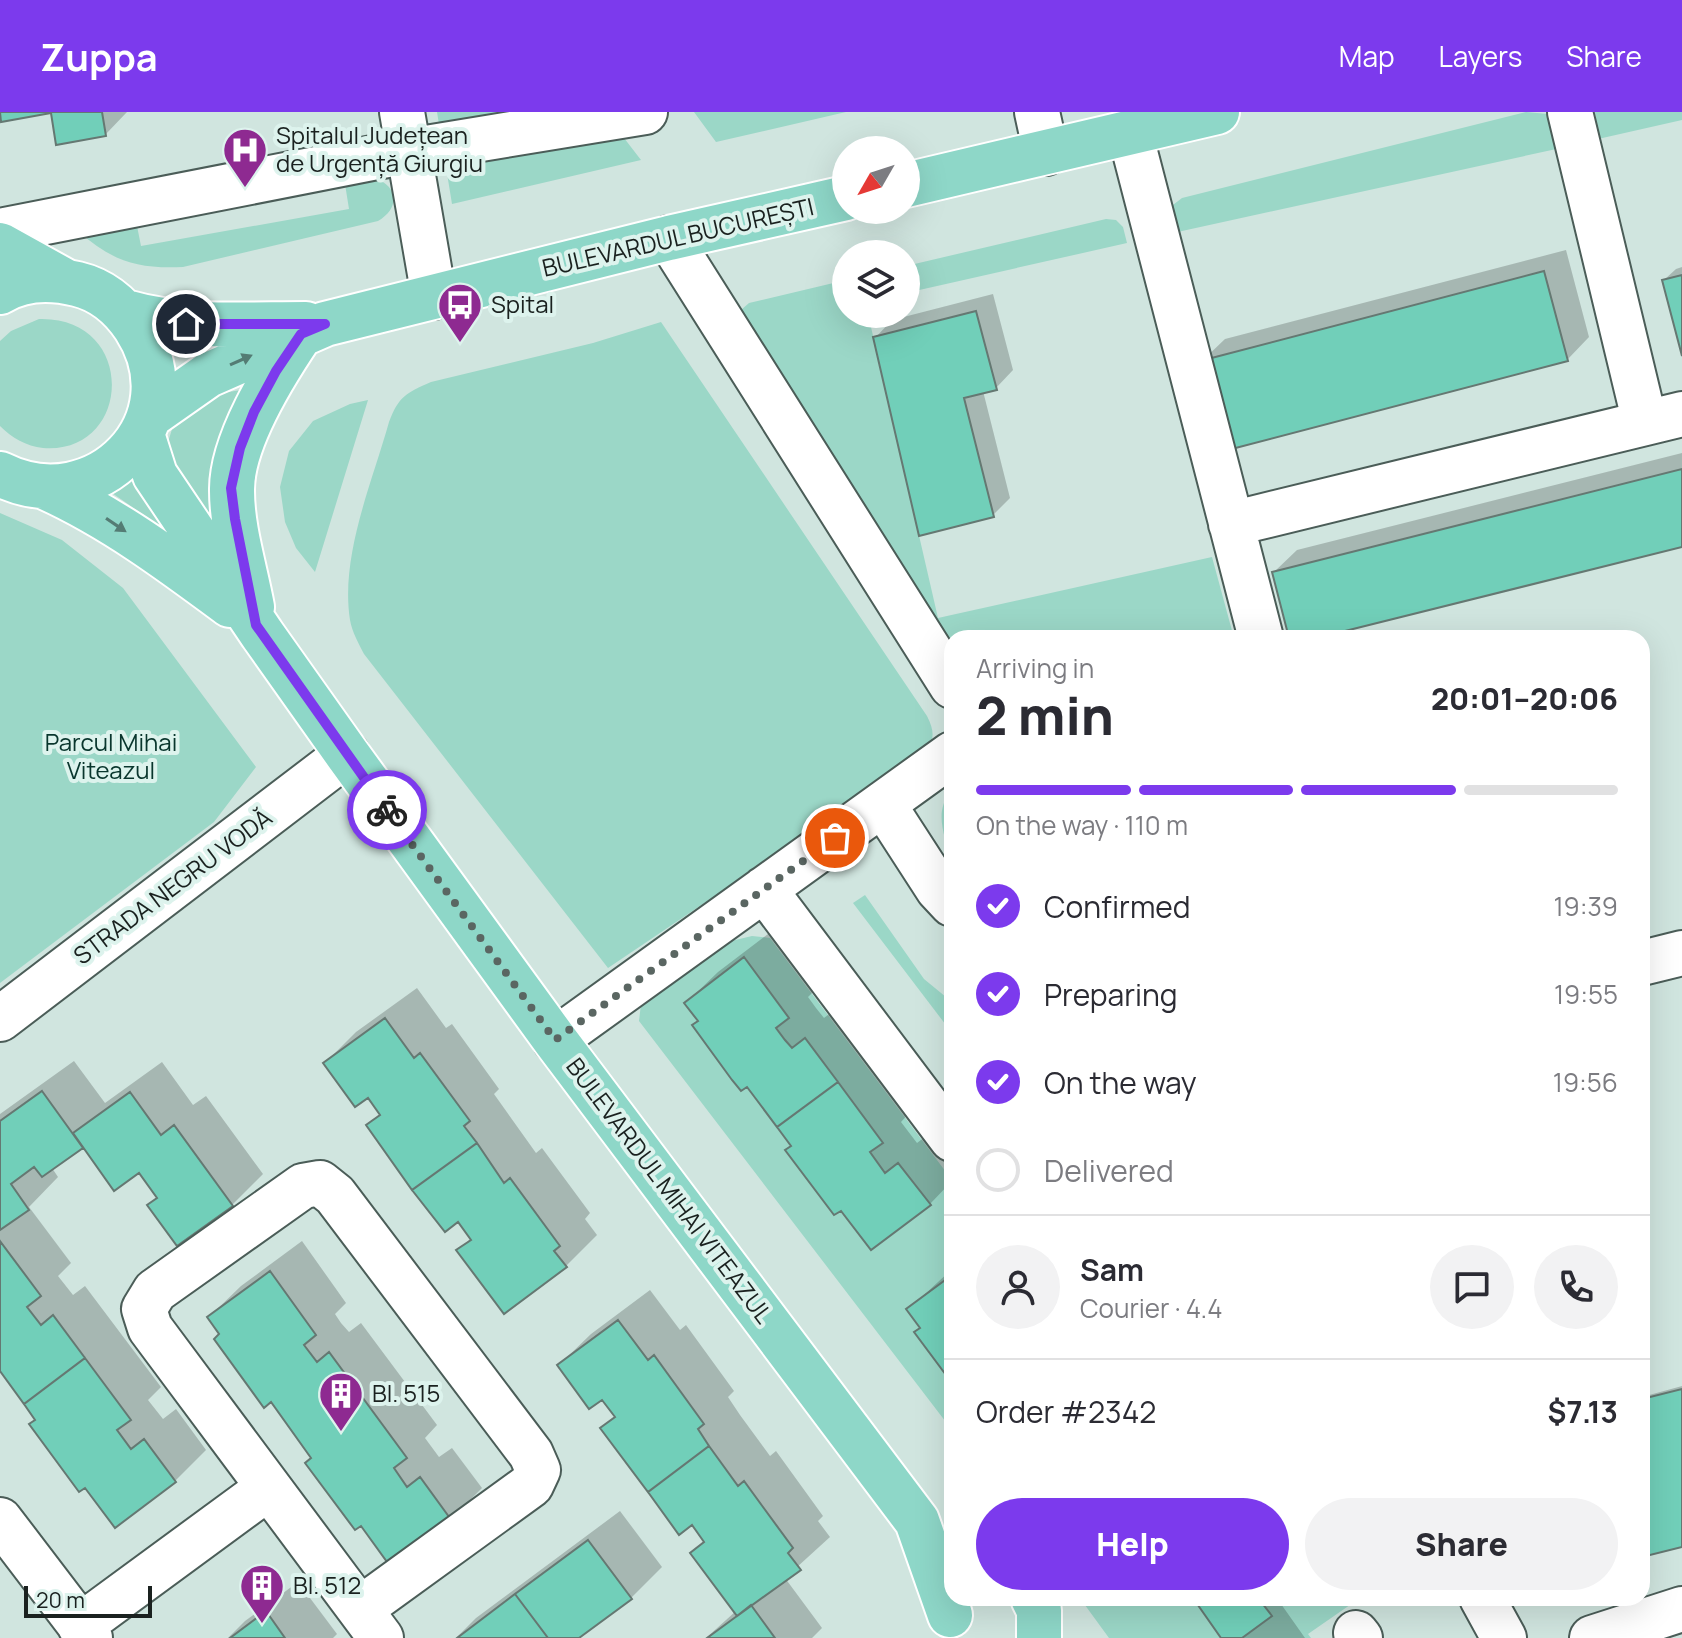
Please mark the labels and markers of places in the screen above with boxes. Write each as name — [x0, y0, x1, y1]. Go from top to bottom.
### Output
place label: Spitalul Județean de Urgență Giurgiu — [276, 118, 483, 179]
hospital icon: Spitalul Județean de Urgență Giurgiu — [221, 126, 269, 189]
bus stop icon: Spital — [436, 281, 484, 344]
place label: Spital — [491, 287, 554, 320]
pin — [152, 290, 220, 358]
pin — [801, 804, 869, 872]
building icon: Bl. 515 — [317, 1370, 365, 1433]
place label: Bl. 515 — [372, 1376, 440, 1409]
building icon: Bl. 512 — [238, 1562, 286, 1625]
place label: Bl. 512 — [293, 1568, 361, 1601]

